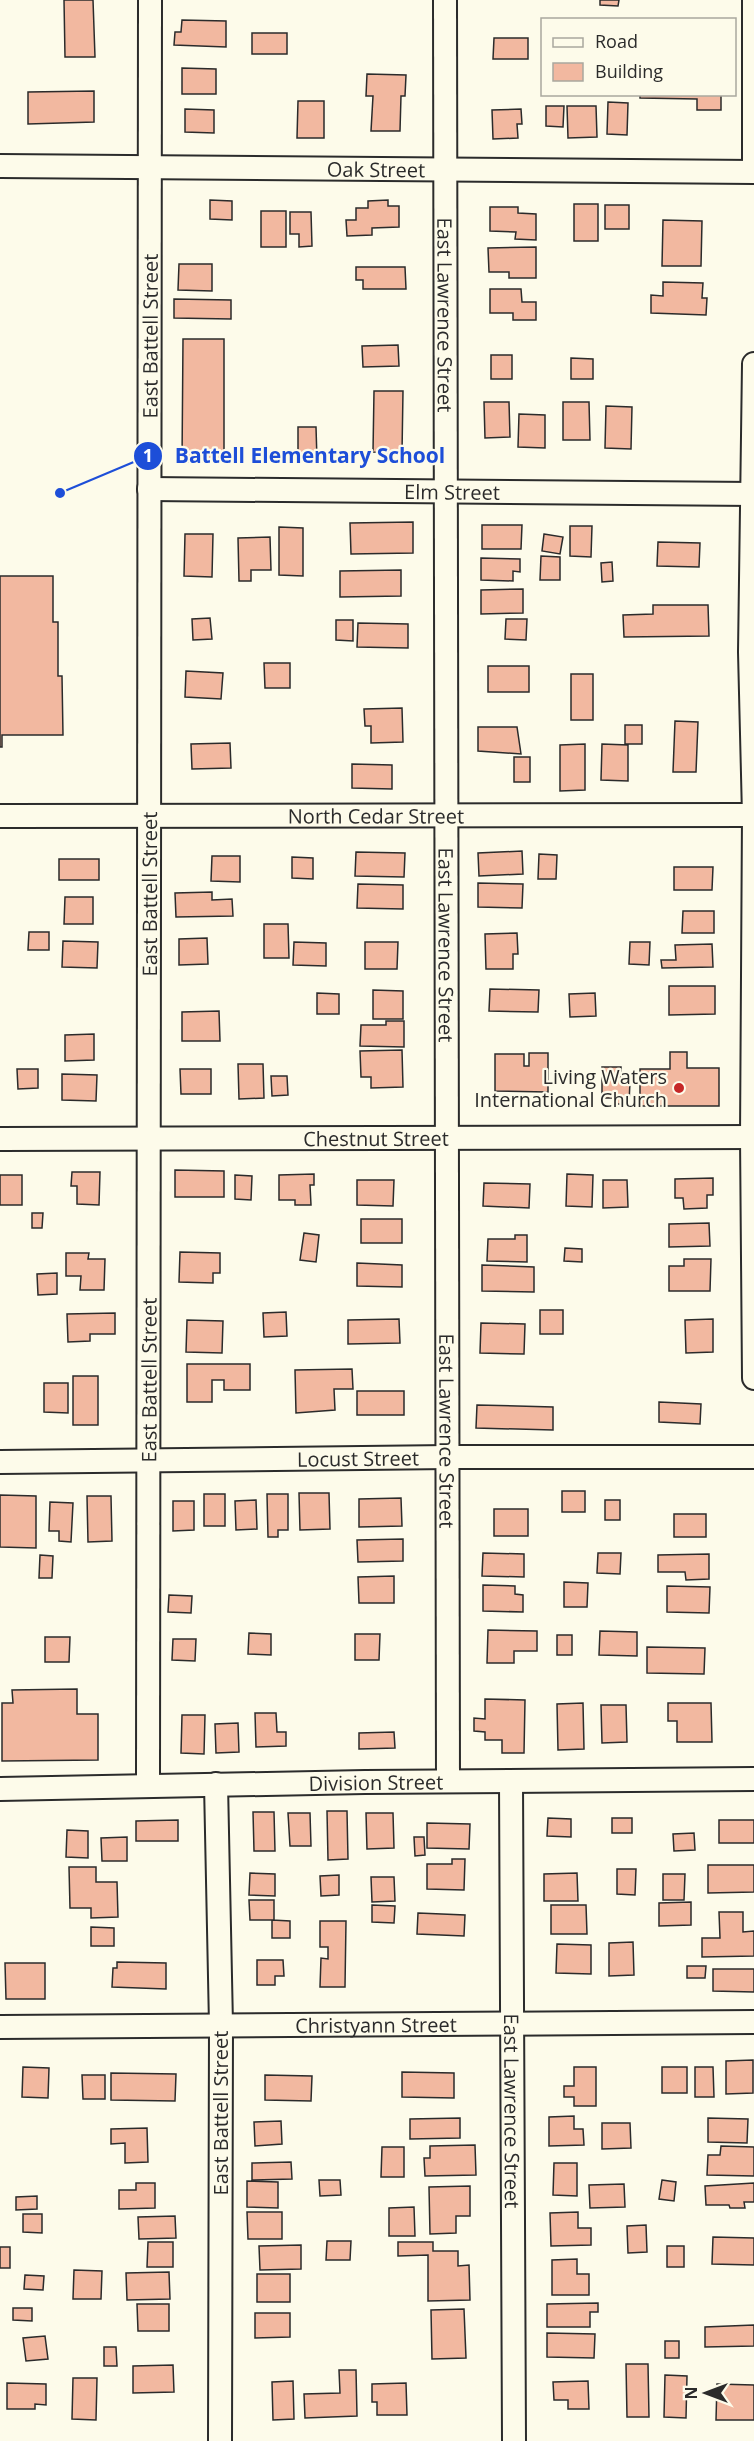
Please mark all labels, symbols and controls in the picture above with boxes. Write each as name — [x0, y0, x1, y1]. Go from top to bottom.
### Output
legend — [541, 18, 736, 96]
text: Road — [595, 29, 638, 53]
text: Building — [595, 59, 663, 83]
street label: Oak Street — [327, 155, 425, 183]
street label: East Lawrence Street — [432, 218, 459, 412]
street label: East Battell Street — [136, 254, 163, 418]
callout: Battell Elementary School — [133, 436, 457, 475]
text: Battell Elementary School — [175, 441, 445, 469]
text: 1 — [143, 443, 153, 467]
street label: Elm Street — [404, 478, 500, 505]
street label: North Cedar Street — [288, 802, 464, 829]
street label: East Battell Street — [135, 812, 163, 976]
street label: East Lawrence Street — [433, 848, 460, 1042]
place label: Living Waters International Church — [474, 1063, 667, 1113]
marker: Living Waters International Church — [672, 1081, 686, 1095]
street label: Chestnut Street — [303, 1124, 449, 1152]
street label: East Battell Street — [135, 1298, 162, 1462]
street label: East Lawrence Street — [434, 1334, 461, 1528]
street label: Locust Street — [297, 1444, 419, 1472]
street label: Division Street — [308, 1768, 443, 1797]
street label: Christyann Street — [295, 2010, 457, 2039]
street label: East Lawrence Street — [499, 2014, 526, 2208]
street label: East Battell Street — [207, 2031, 234, 2195]
north arrow — [676, 2363, 736, 2423]
text: N — [680, 2386, 702, 2400]

